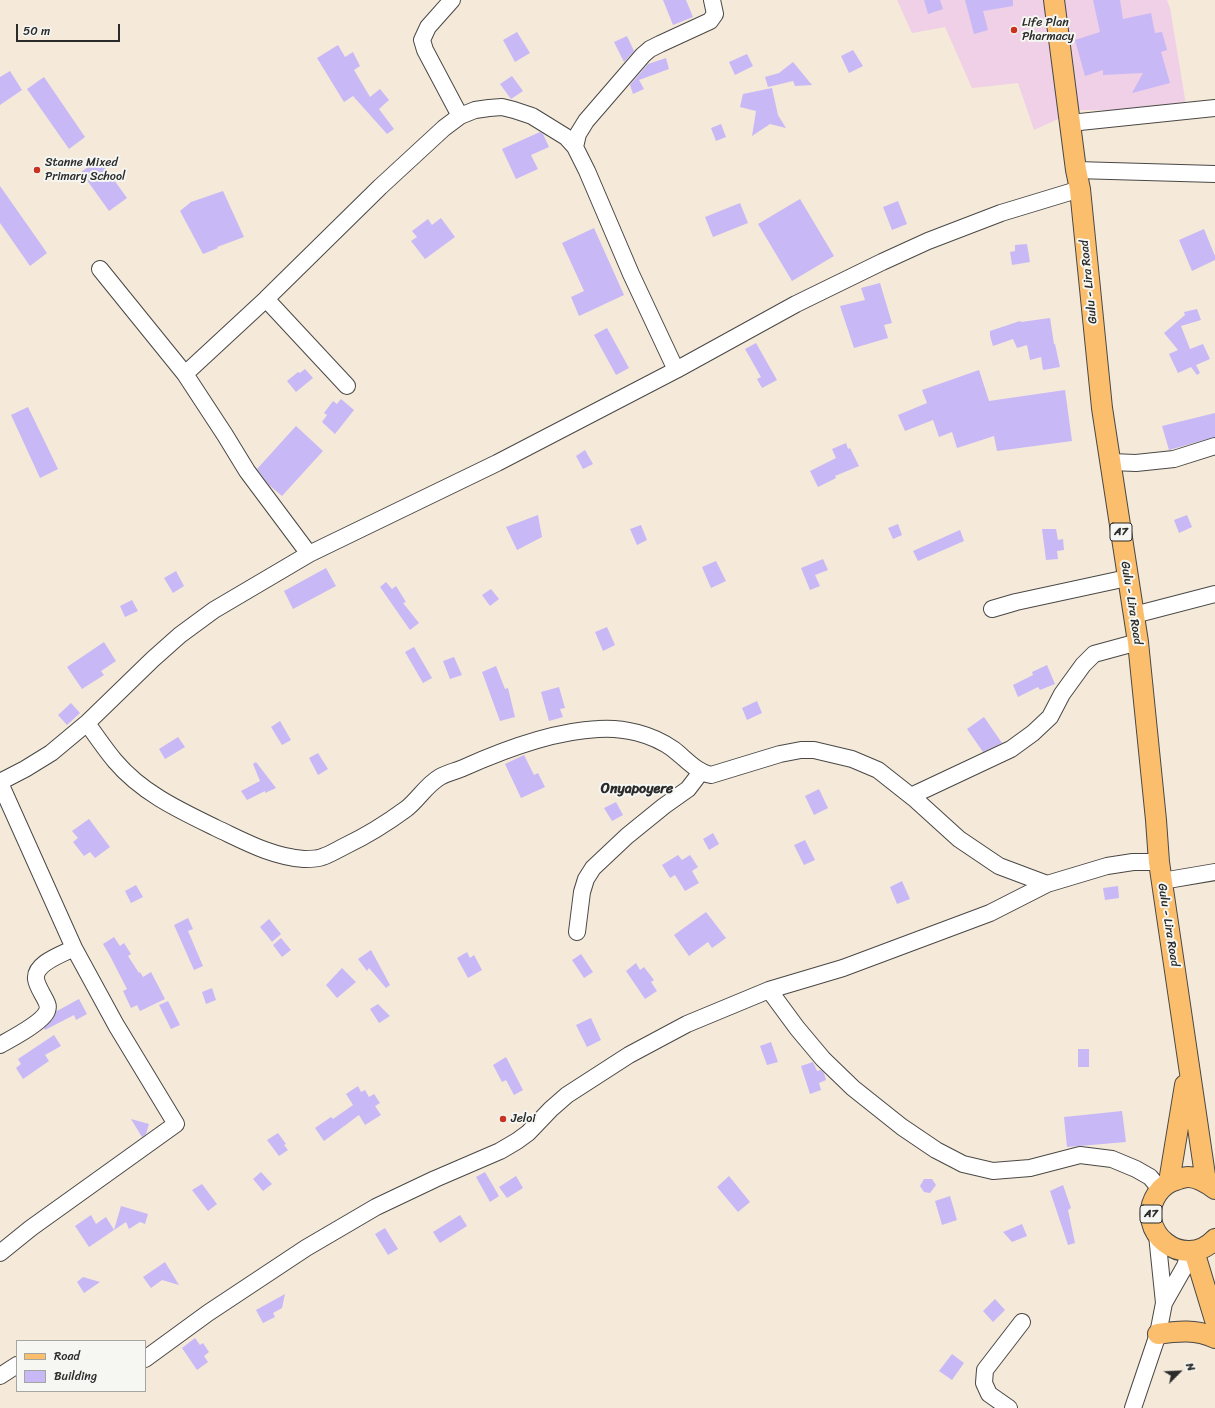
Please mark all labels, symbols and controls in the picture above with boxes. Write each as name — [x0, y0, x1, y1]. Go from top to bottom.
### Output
scale bar — [18, 16, 122, 42]
place label: Life Plan Pharmacy — [1022, 16, 1074, 44]
text: 50 m — [23, 20, 50, 42]
marker: Life Plan Pharmacy — [1009, 25, 1019, 35]
place label: Stanne Mixed Primary School — [45, 156, 125, 184]
marker: Stanne Mixed Primary School — [32, 165, 42, 175]
street label: Gulu - Lira Road — [1077, 239, 1101, 325]
road number: A7 — [1110, 523, 1132, 541]
street label: Gulu - Lira Road — [1117, 560, 1145, 646]
district label: Onyapoyere — [601, 781, 673, 797]
street label: Gulu - Lira Road — [1154, 882, 1182, 968]
place label: Jeloi — [511, 1112, 536, 1126]
marker: Jeloi — [498, 1114, 508, 1124]
road number: A7 — [1140, 1205, 1162, 1223]
legend — [16, 1340, 146, 1392]
text: Road — [54, 1345, 80, 1367]
north arrow — [1159, 1352, 1199, 1392]
text: N — [1180, 1360, 1201, 1374]
text: Building — [54, 1365, 97, 1387]

